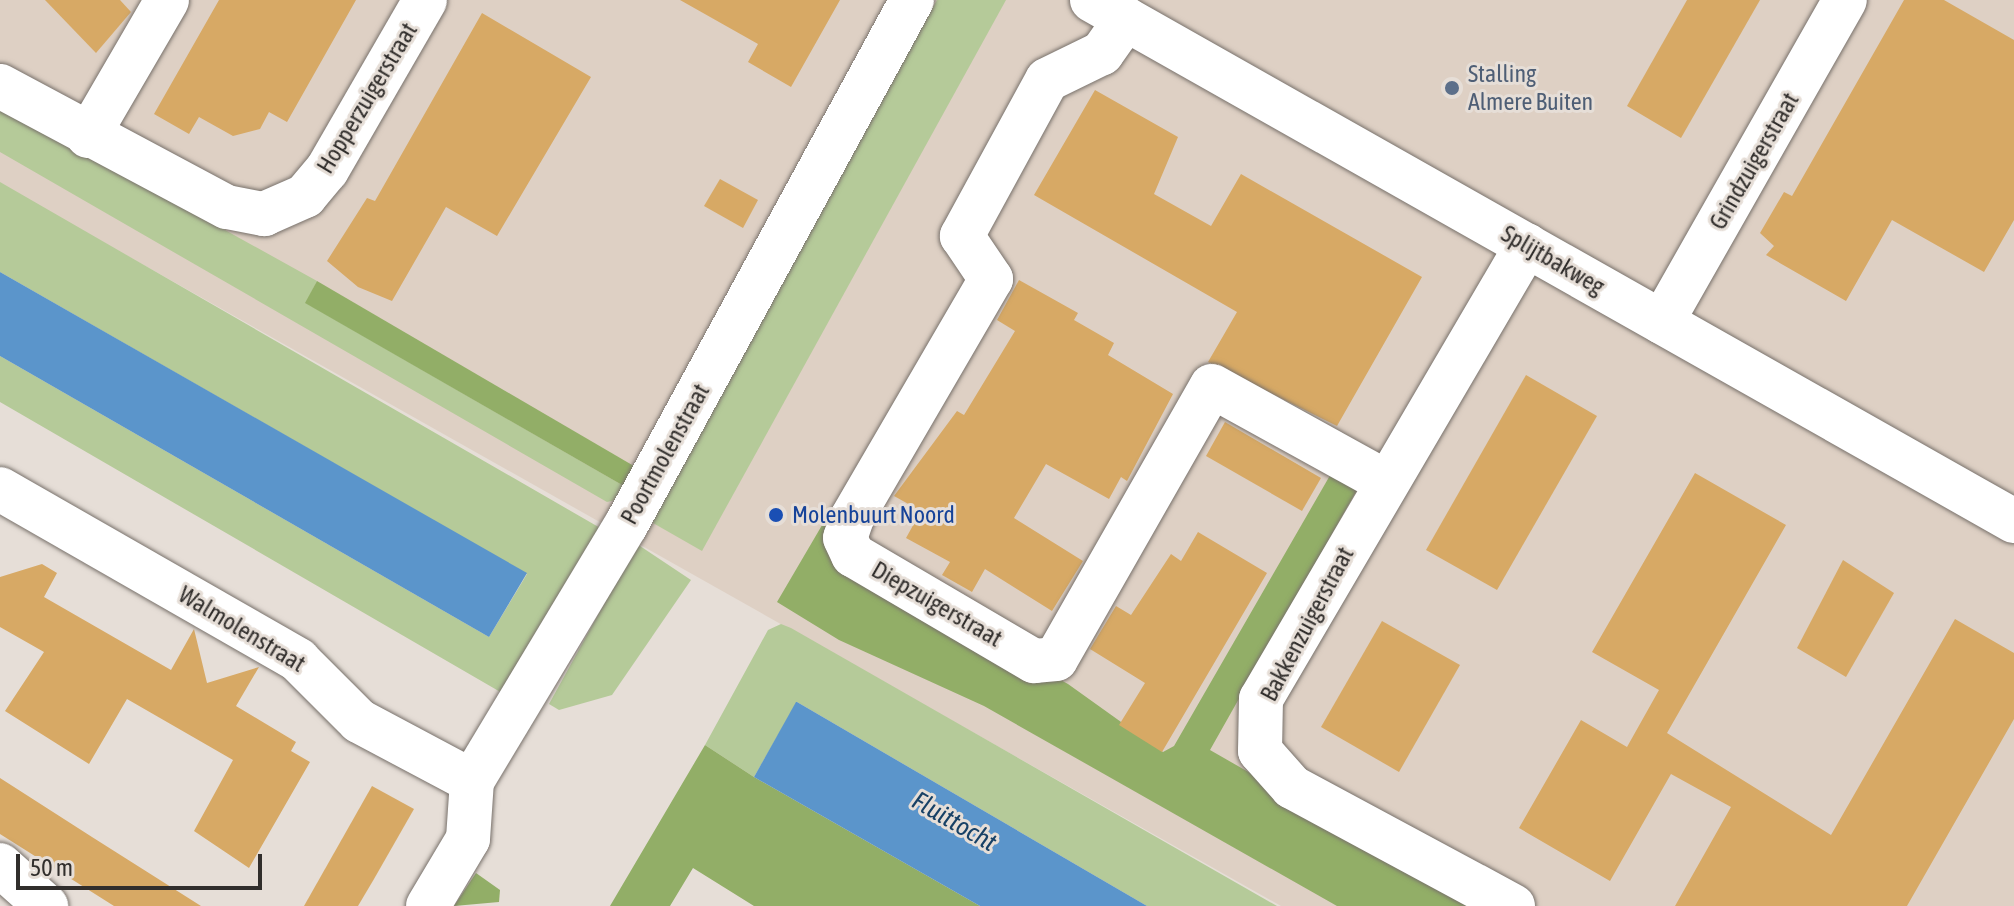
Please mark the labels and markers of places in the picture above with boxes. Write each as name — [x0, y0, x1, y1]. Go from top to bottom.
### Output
place label: Stalling Almere Buiten — [1468, 60, 1593, 116]
marker: Stalling Almere Buiten — [1443, 79, 1461, 97]
place label: Molenbuurt Noord — [792, 501, 955, 529]
marker: Molenbuurt Noord — [767, 506, 785, 524]

